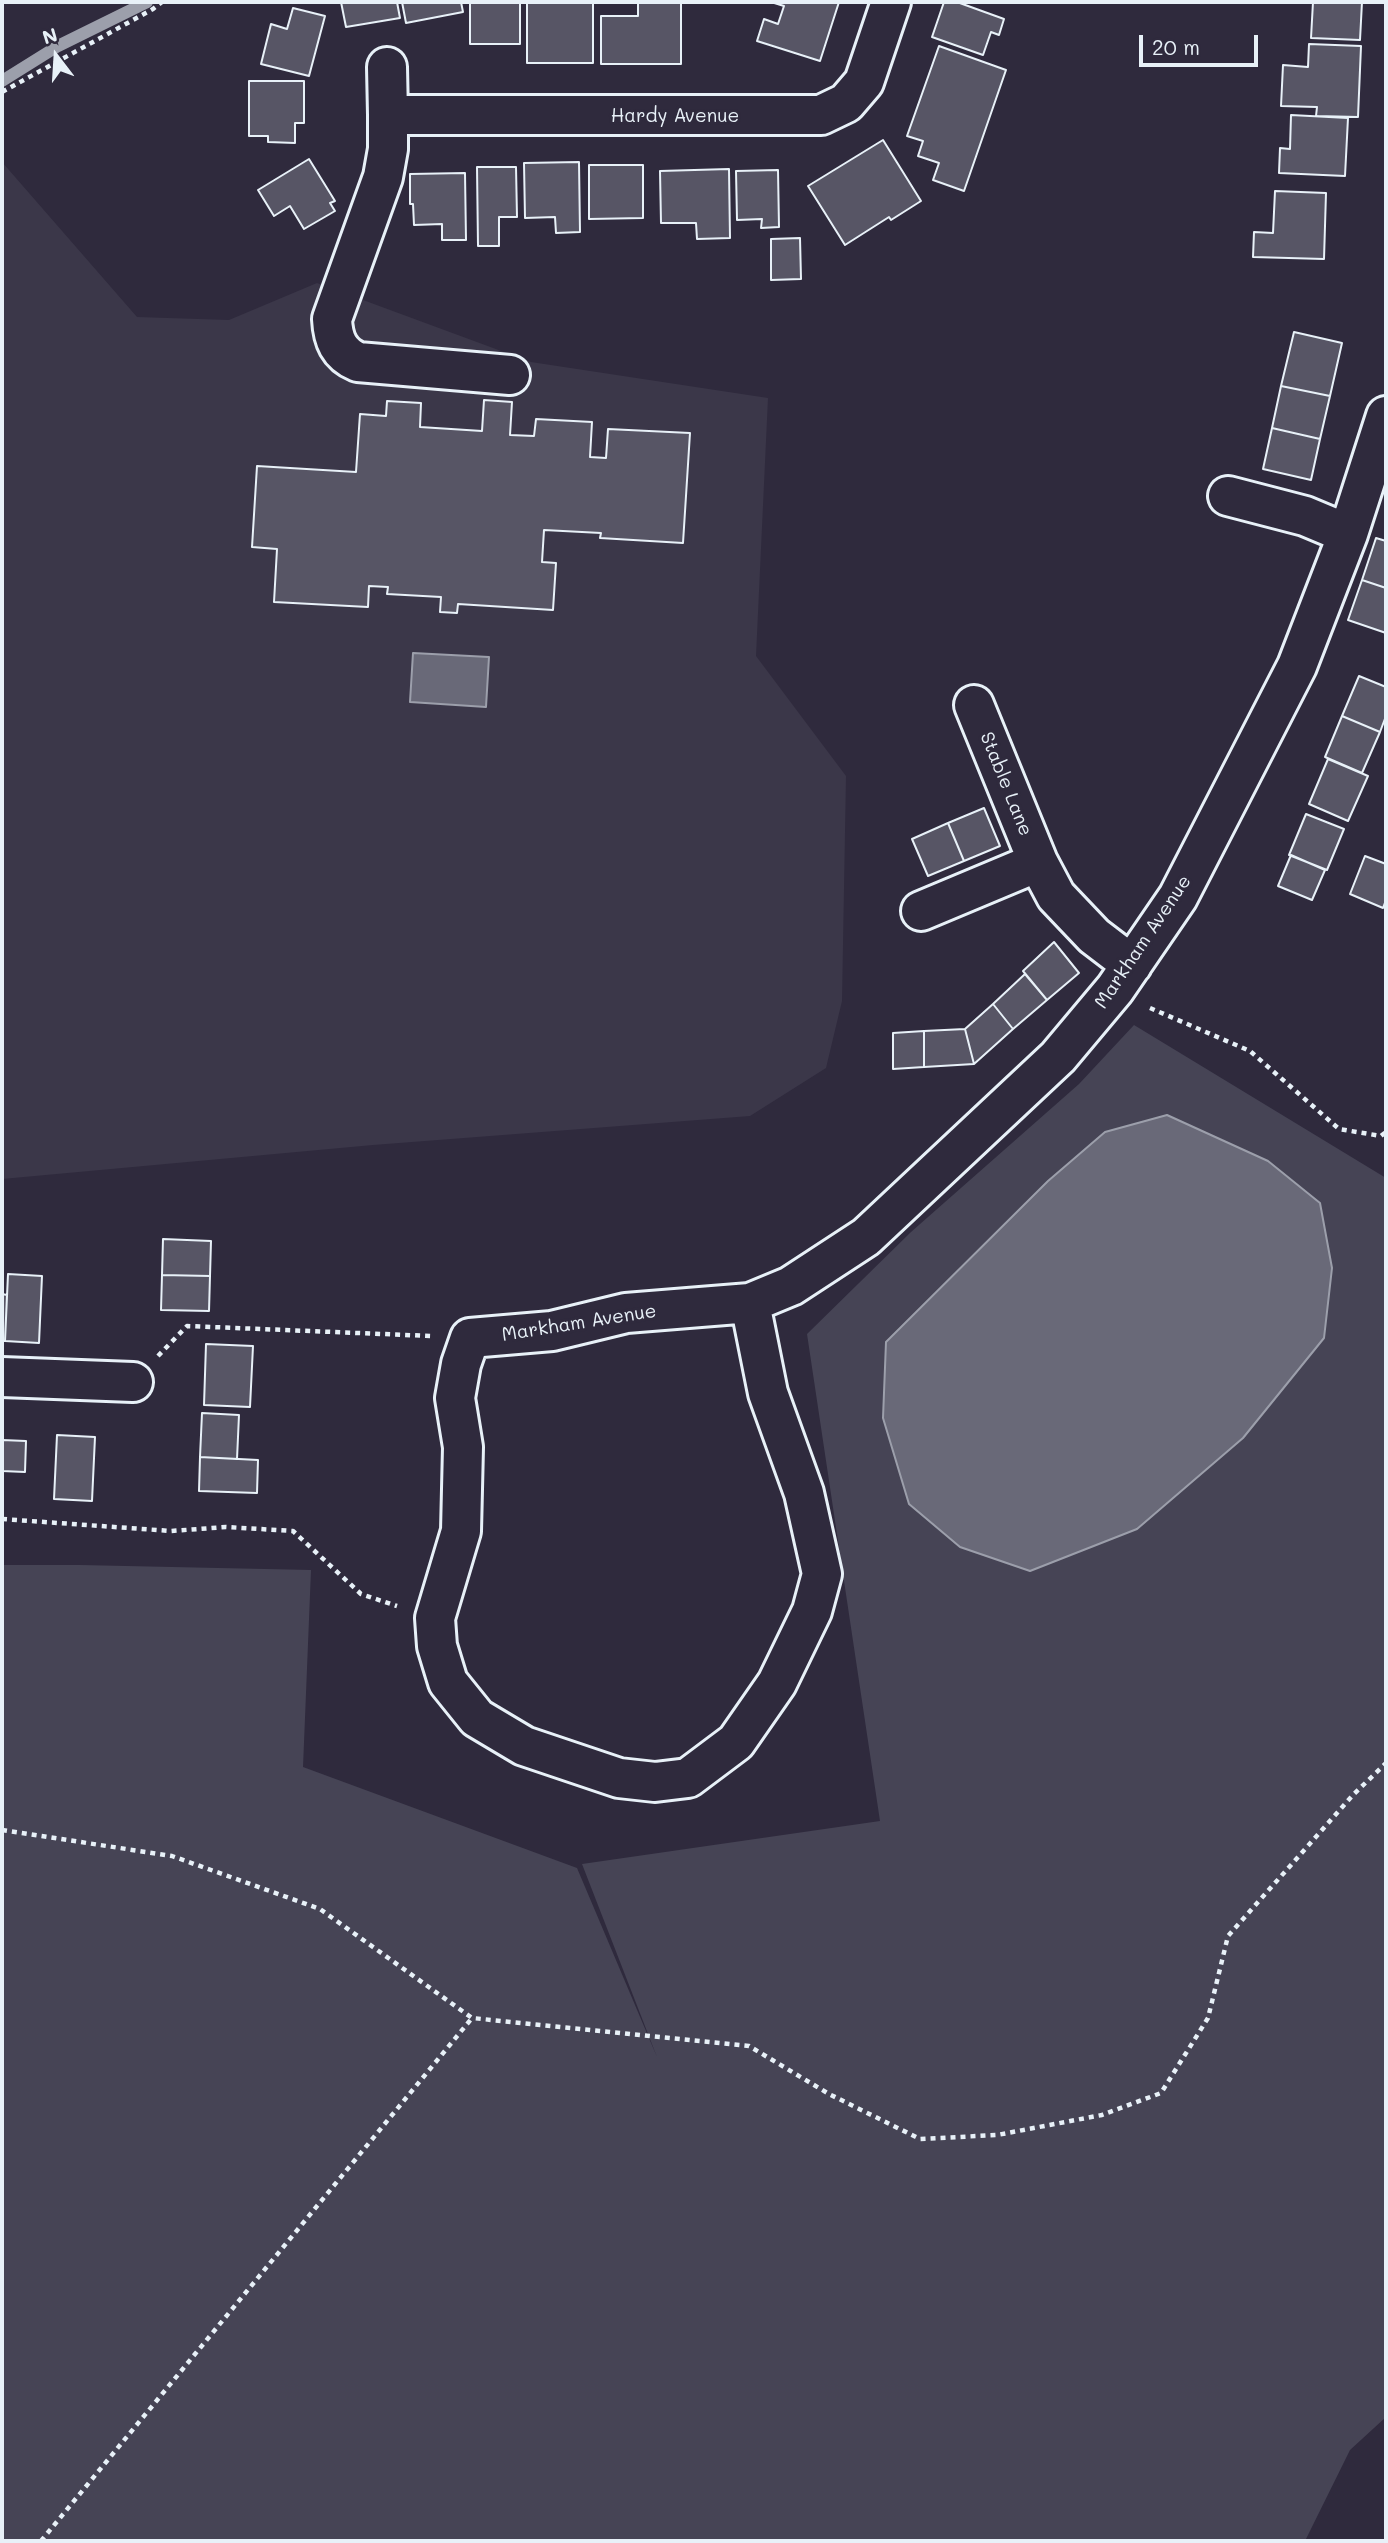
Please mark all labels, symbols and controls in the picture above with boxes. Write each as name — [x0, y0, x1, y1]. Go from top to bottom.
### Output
north arrow — [21, 21, 91, 91]
text: N — [39, 21, 60, 50]
scale bar — [1143, 21, 1262, 65]
text: 20 m — [1152, 33, 1200, 60]
street label: Hardy Avenue — [611, 105, 739, 127]
street label: Stable Lane — [975, 729, 1037, 839]
street label: Markham Avenue — [1090, 871, 1196, 1013]
street label: Markham Avenue — [500, 1300, 658, 1346]

